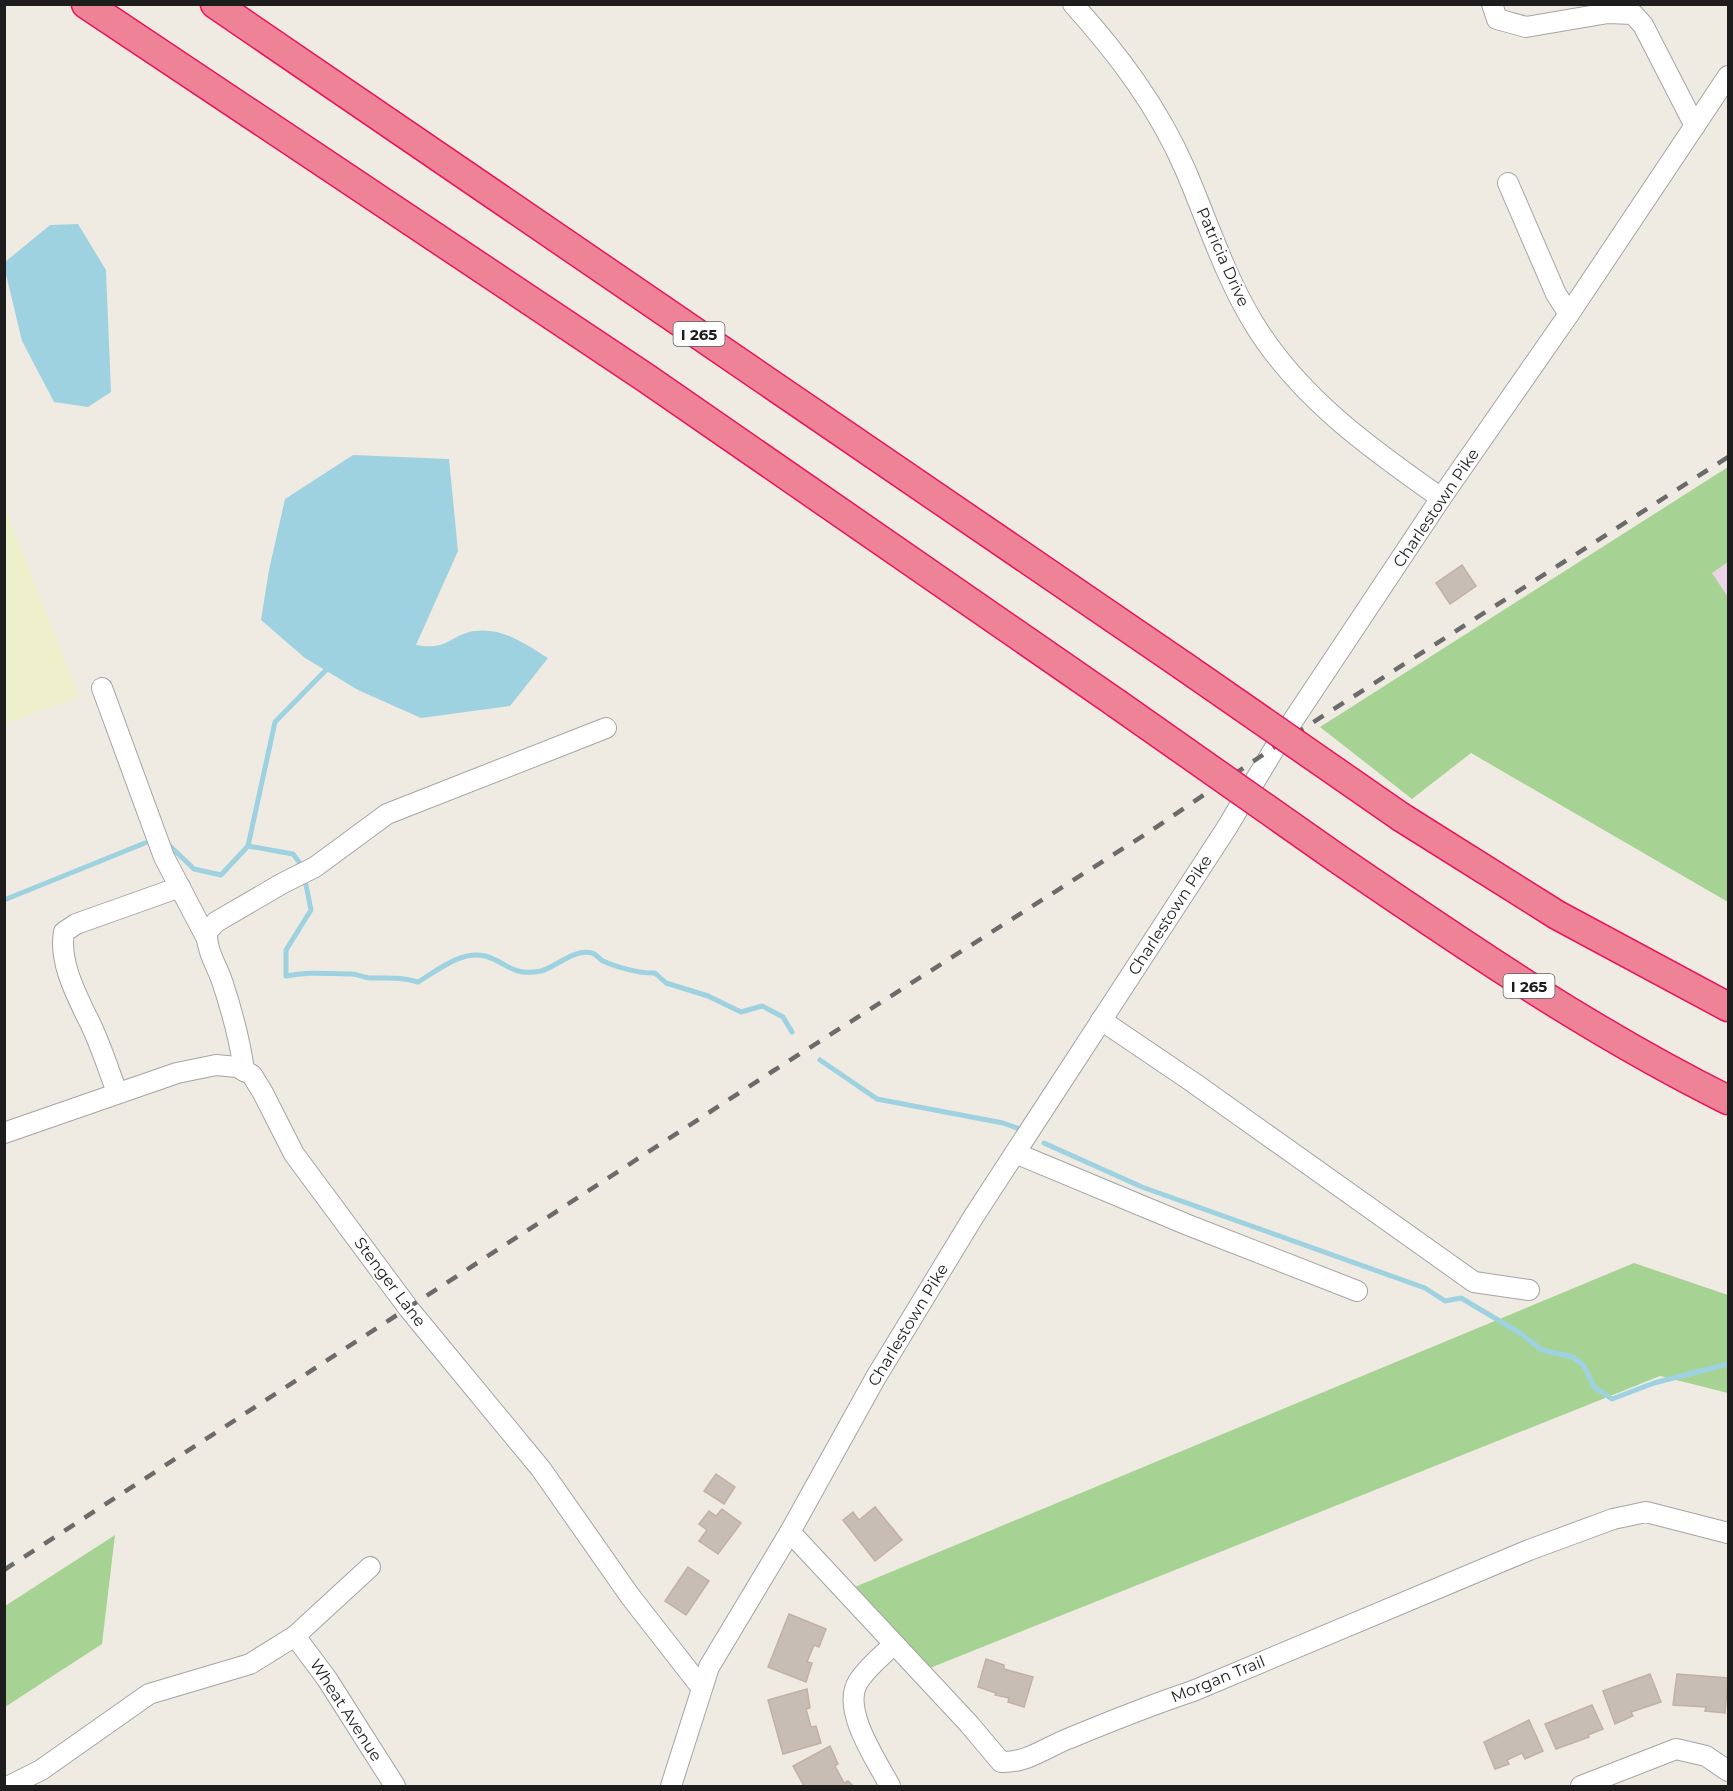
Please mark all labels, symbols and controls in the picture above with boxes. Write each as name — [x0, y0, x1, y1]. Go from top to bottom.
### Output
street label: Patricia Drive — [1193, 204, 1253, 310]
road number: I 265 — [674, 322, 724, 346]
street label: Charlestown Pike — [1389, 445, 1483, 571]
street label: Charlestown Pike — [1124, 851, 1216, 979]
road number: I 265 — [1504, 974, 1555, 998]
street label: Stenger Lane — [350, 1234, 430, 1330]
street label: Charlestown Pike — [864, 1260, 952, 1390]
street label: Morgan Trail — [1168, 1652, 1268, 1706]
street label: Wheat Avenue — [306, 1655, 386, 1765]

